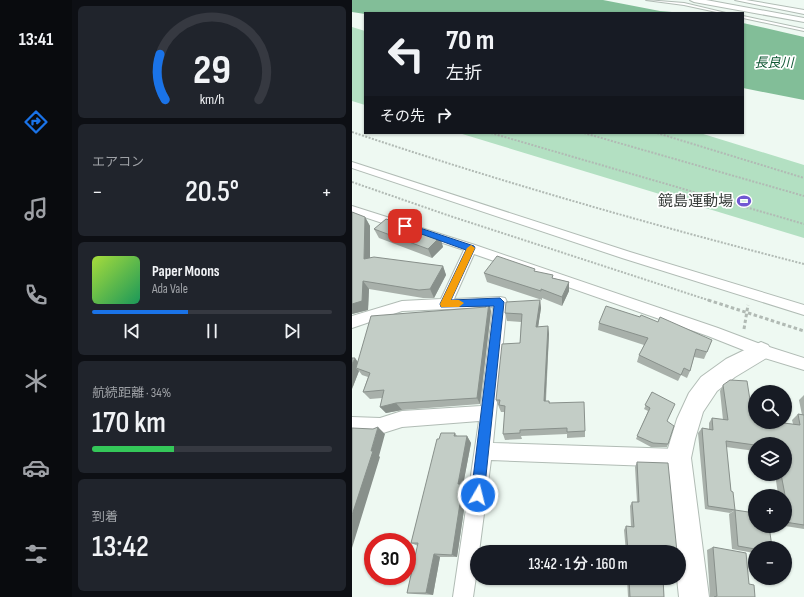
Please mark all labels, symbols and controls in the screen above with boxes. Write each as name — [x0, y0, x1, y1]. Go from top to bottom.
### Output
text: 70 m — [446, 24, 494, 57]
icon: left — [380, 28, 432, 80]
text: 13:41 — [19, 29, 53, 50]
text: 29 — [193, 46, 231, 95]
water label: 長良川 — [754, 55, 795, 71]
text: 左折 — [446, 63, 482, 84]
text: km/h — [200, 91, 224, 108]
icon: right — [433, 104, 455, 126]
text: その先 — [380, 107, 425, 126]
icon: directions — [22, 108, 50, 136]
text: エアコン — [92, 154, 144, 170]
text: 20.5° — [185, 174, 239, 210]
text: − — [92, 179, 103, 206]
text: + — [321, 179, 332, 206]
place label: 鏡島運動場 — [658, 192, 733, 211]
sports icon: 鏡島運動場 — [736, 193, 752, 209]
icon: music — [22, 195, 50, 223]
pin — [388, 209, 422, 243]
icon: arrive — [394, 215, 416, 237]
text: Paper Moons — [152, 262, 220, 281]
icon: phone — [22, 281, 50, 309]
text: Ada Vale — [152, 281, 188, 297]
icon: previous — [121, 320, 143, 342]
icon: pause — [201, 320, 223, 342]
icon: next — [281, 320, 303, 342]
icon: climate — [22, 367, 50, 395]
text: 航続距離 · 34% — [92, 385, 171, 401]
map controls — [748, 385, 792, 585]
button: search — [748, 385, 792, 429]
text: 170 km — [92, 405, 166, 441]
button: layers — [748, 437, 792, 481]
icon: car — [22, 454, 50, 482]
position arrow — [457, 474, 499, 516]
button: + — [748, 489, 792, 533]
text: 到着 — [92, 509, 118, 525]
text: 13:42 — [92, 529, 149, 565]
speed limit sign: 30 — [364, 533, 416, 585]
icon: filters — [22, 540, 50, 568]
button: − — [748, 541, 792, 585]
text: 13:42 · 1 分 · 160 m — [528, 555, 628, 574]

